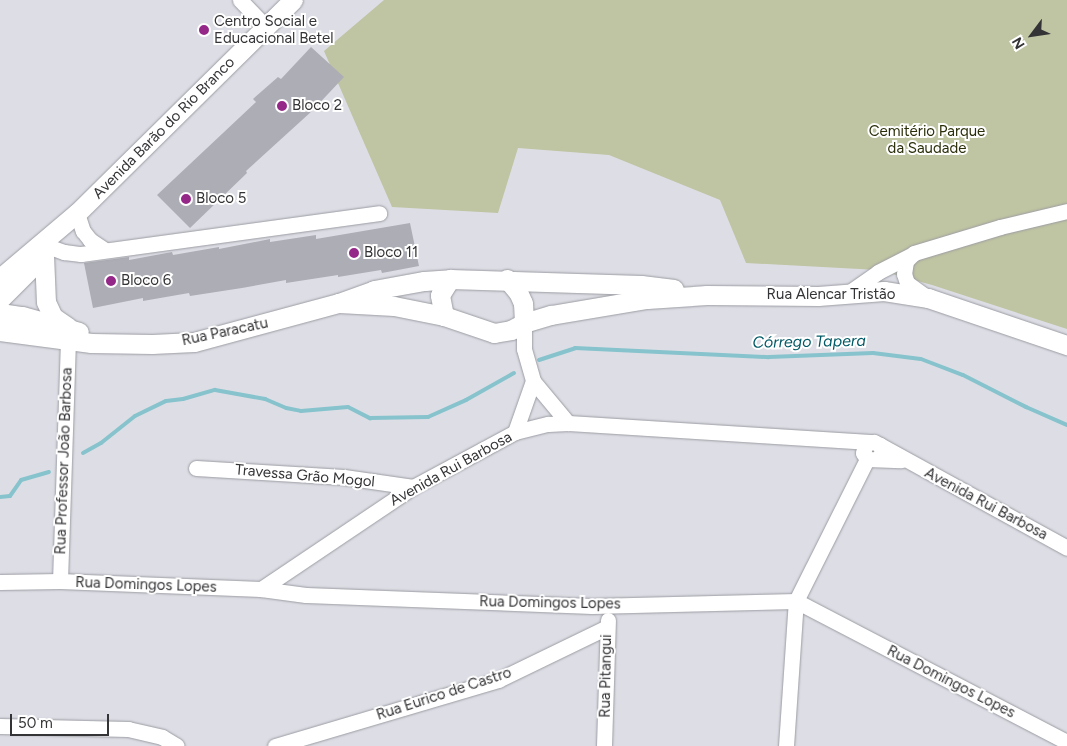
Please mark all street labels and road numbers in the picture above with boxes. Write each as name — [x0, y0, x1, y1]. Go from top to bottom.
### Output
street label: Avenida Barão do Rio Branco — [89, 53, 239, 203]
street label: Rua Alencar Tristão — [767, 286, 895, 304]
street label: Rua Paracatu — [180, 314, 270, 350]
street label: Rua Professor João Barbosa — [52, 367, 76, 555]
street label: Avenida Rui Barbosa — [387, 428, 515, 510]
street label: Travessa Grão Mogol — [234, 461, 376, 491]
street label: Avenida Rui Barbosa — [921, 464, 1051, 544]
street label: Rua Domingos Lopes — [75, 574, 217, 596]
street label: Rua Domingos Lopes — [479, 593, 621, 613]
street label: Rua Pitangui — [596, 634, 616, 718]
street label: Rua Domingos Lopes — [884, 642, 1018, 722]
street label: Rua Eurico de Castro — [374, 664, 514, 724]

